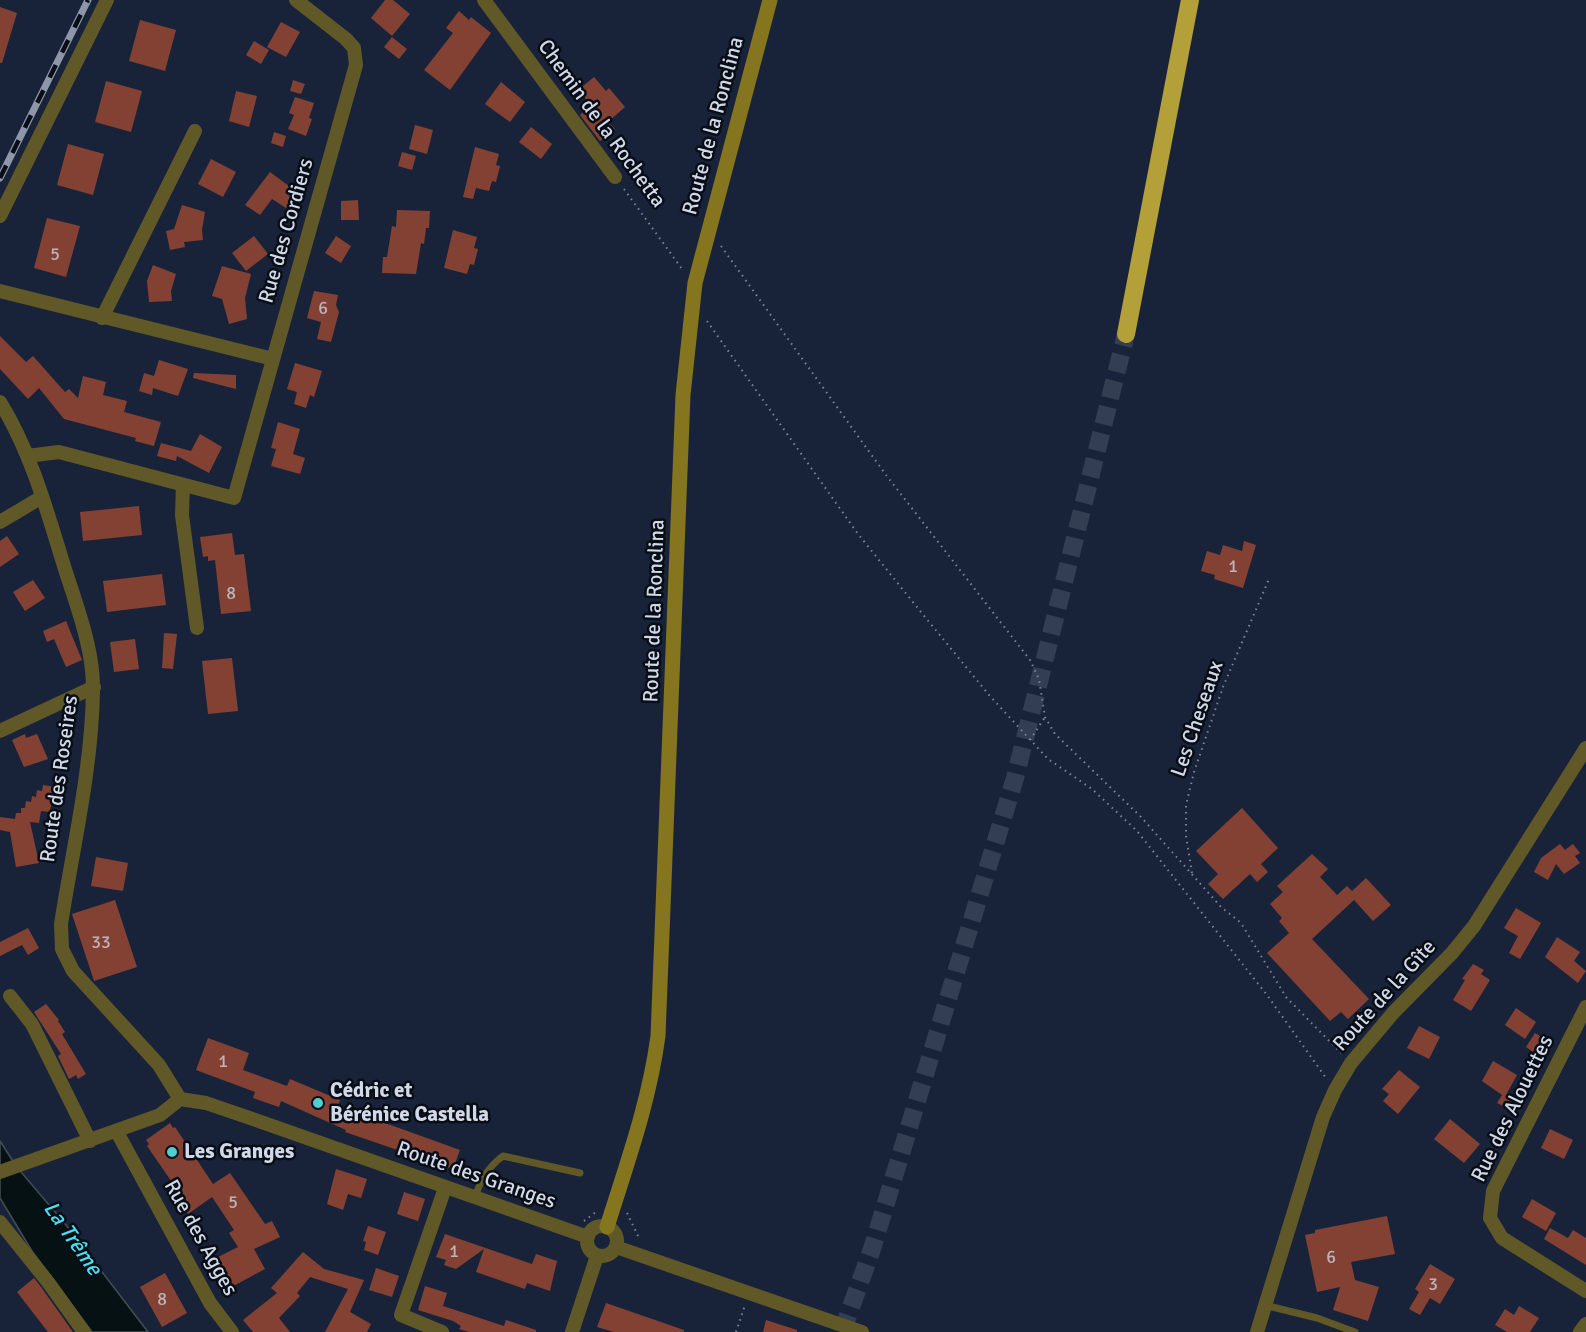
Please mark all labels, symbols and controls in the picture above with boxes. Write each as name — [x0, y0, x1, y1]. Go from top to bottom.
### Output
street label: Route de la Ronclina — [678, 34, 750, 218]
street label: Chemin de la Rochetta — [532, 35, 670, 213]
street label: Rue des Cordiers — [254, 156, 320, 306]
house number: 5 — [50, 244, 60, 266]
house number: 6 — [318, 298, 328, 320]
street label: Route de la Ronclina — [639, 519, 671, 703]
house number: 1 — [1228, 556, 1238, 578]
house number: 8 — [226, 583, 236, 605]
street label: Les Cheseaux — [1166, 658, 1230, 780]
street label: Route des Roseires — [36, 694, 84, 864]
house number: 33 — [91, 932, 111, 954]
street label: Route de la Gîte — [1328, 935, 1442, 1057]
street label: Rue des Alouettes — [1467, 1032, 1559, 1186]
house number: 1 — [218, 1051, 228, 1073]
place label: Cédric et Bérénice Castella — [330, 1078, 489, 1128]
marker: Cédric et Bérénice Castella — [311, 1096, 325, 1110]
street label: Route des Granges — [393, 1137, 559, 1215]
place label: Les Granges — [184, 1139, 294, 1165]
marker: Les Granges — [165, 1145, 179, 1159]
street label: Rue des Agges — [158, 1176, 242, 1300]
house number: 5 — [228, 1192, 238, 1214]
water label: La Trême — [37, 1197, 107, 1281]
house number: 1 — [449, 1241, 459, 1263]
house number: 6 — [1326, 1247, 1336, 1269]
house number: 3 — [1428, 1274, 1438, 1296]
house number: 8 — [157, 1289, 167, 1311]

